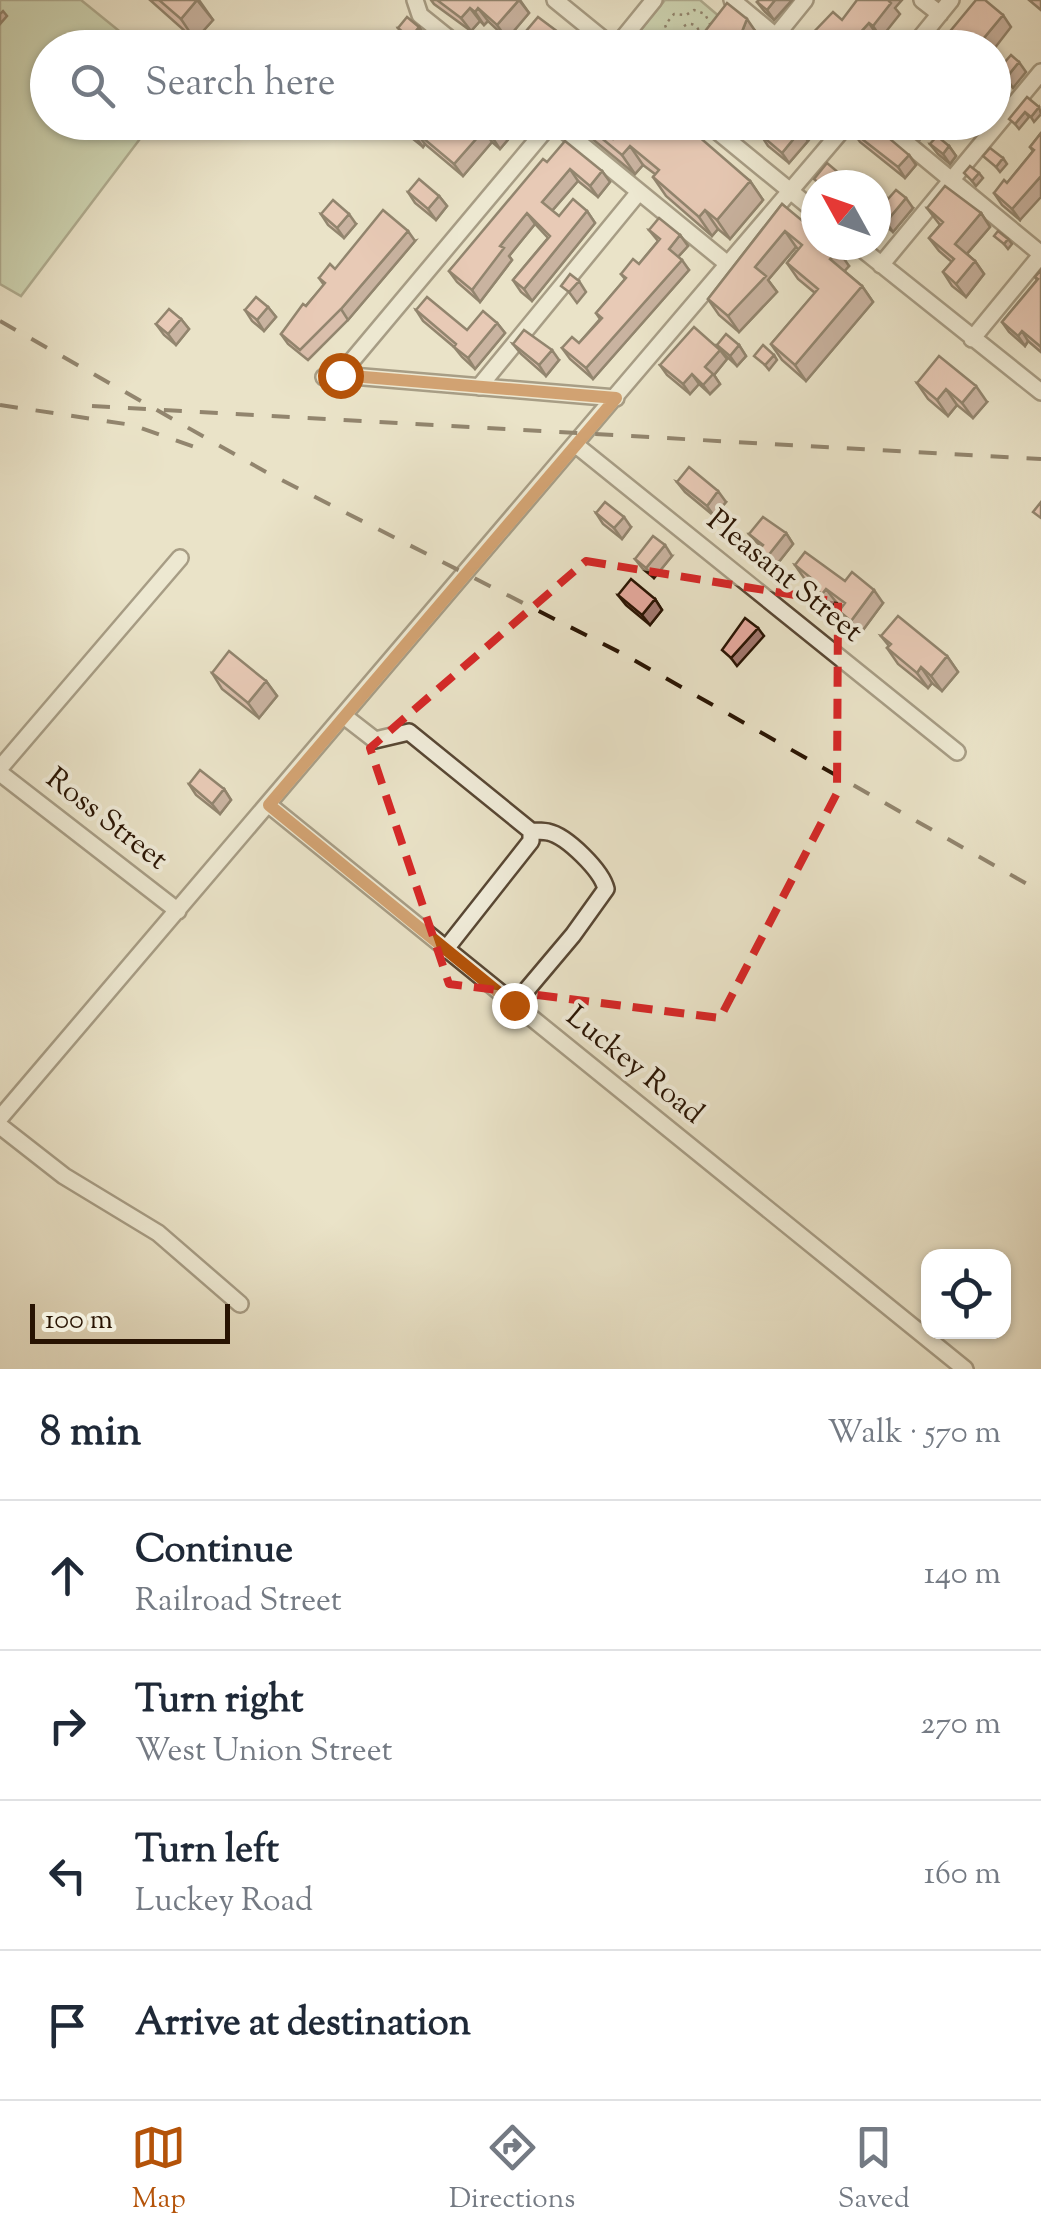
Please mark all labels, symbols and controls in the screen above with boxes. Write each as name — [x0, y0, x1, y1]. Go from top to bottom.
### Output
search box — [30, 30, 1011, 140]
icon: search — [65, 58, 120, 113]
text: Search here — [145, 58, 336, 112]
north arrow — [801, 170, 891, 260]
route start — [318, 353, 364, 399]
street label: Pleasant Street — [697, 501, 871, 653]
street label: Ross Street — [36, 759, 176, 881]
route end — [492, 983, 538, 1029]
street label: Luckey Road — [556, 997, 712, 1135]
map controls — [921, 1249, 1011, 1339]
button: locate — [921, 1249, 1011, 1339]
scale bar — [30, 1299, 230, 1344]
text: 100 m — [45, 1301, 113, 1341]
text: 8 min — [40, 1404, 141, 1464]
text: Walk · 570 m — [828, 1411, 1001, 1457]
text: Continue — [135, 1525, 293, 1579]
icon: ahead — [40, 1548, 95, 1603]
text: 140 m — [924, 1552, 1001, 1598]
text: Railroad Street — [135, 1579, 342, 1625]
text: Turn right — [135, 1675, 303, 1729]
icon: right — [40, 1698, 95, 1753]
text: 270 m — [920, 1702, 1001, 1748]
text: West Union Street — [135, 1729, 392, 1775]
text: Turn left — [135, 1825, 279, 1879]
icon: left — [40, 1848, 95, 1903]
text: 160 m — [924, 1852, 1001, 1898]
text: Luckey Road — [135, 1879, 313, 1925]
icon: arrive — [40, 1998, 95, 2053]
text: Arrive at destination — [135, 1998, 471, 2052]
tab: Map — [131, 2120, 186, 2220]
tab: Directions — [449, 2120, 575, 2220]
tab: Saved — [838, 2120, 910, 2220]

